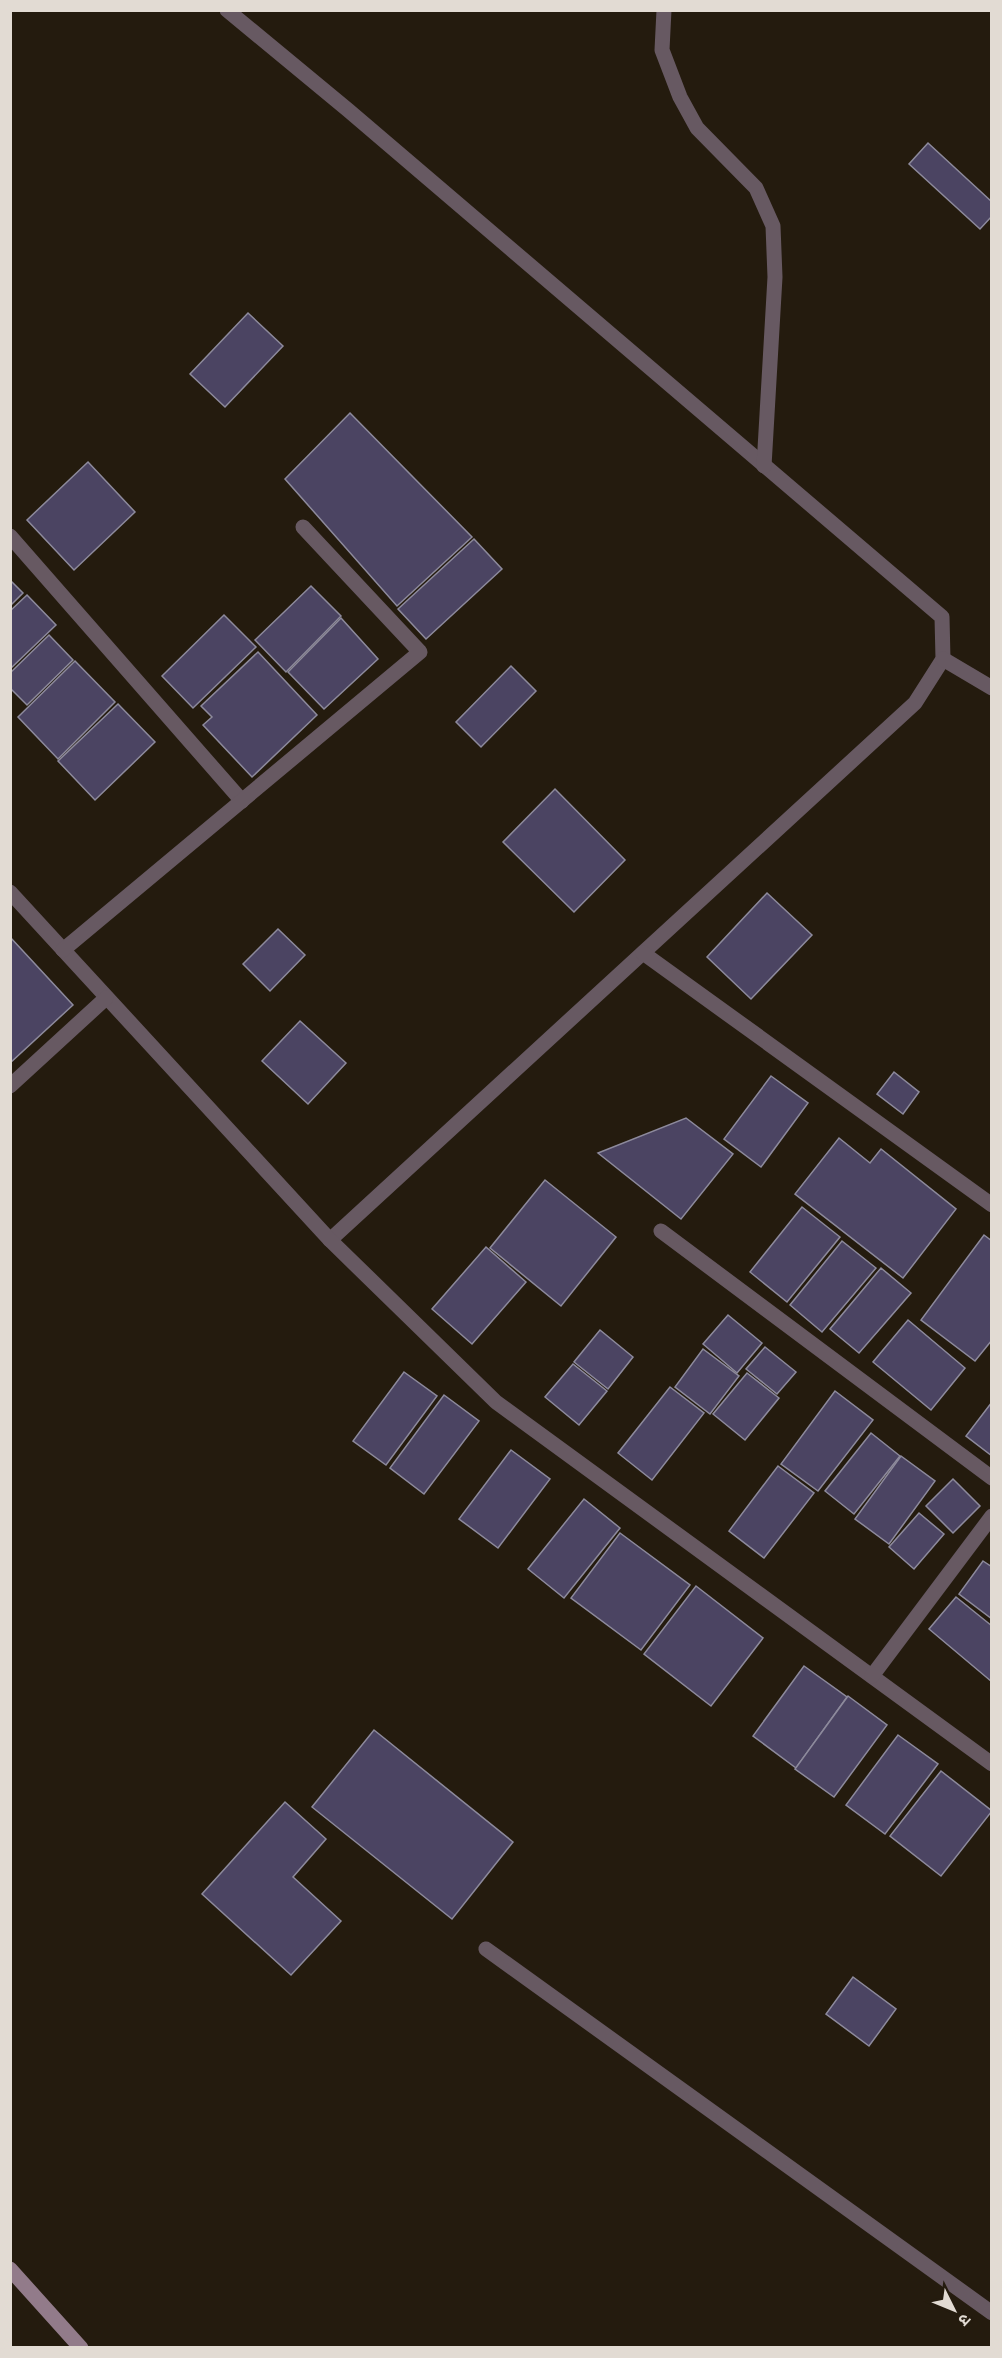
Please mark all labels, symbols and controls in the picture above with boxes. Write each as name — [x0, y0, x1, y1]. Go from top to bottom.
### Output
north arrow — [924, 2280, 984, 2340]
text: उ — [954, 2310, 975, 2330]

